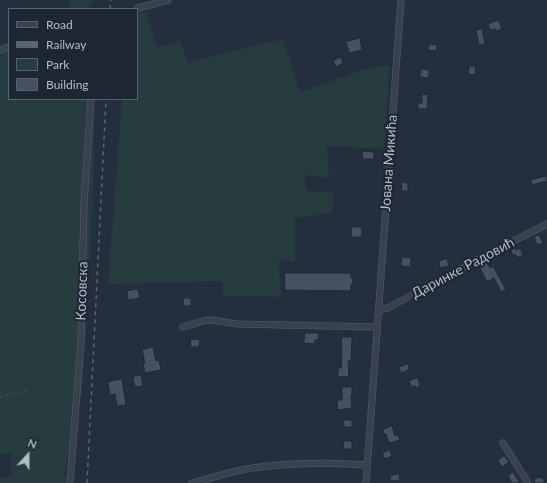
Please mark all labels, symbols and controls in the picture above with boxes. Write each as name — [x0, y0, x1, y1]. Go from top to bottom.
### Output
legend — [8, 8, 138, 100]
text: Road — [46, 17, 73, 32]
text: Railway — [46, 37, 86, 52]
text: Park — [46, 57, 69, 72]
text: Building — [46, 77, 89, 92]
street label: Јована Микића — [377, 114, 401, 212]
street label: Даринке Радовић — [409, 234, 517, 302]
street label: Косовска — [73, 261, 91, 321]
north arrow — [8, 435, 48, 475]
text: N — [26, 436, 39, 451]

